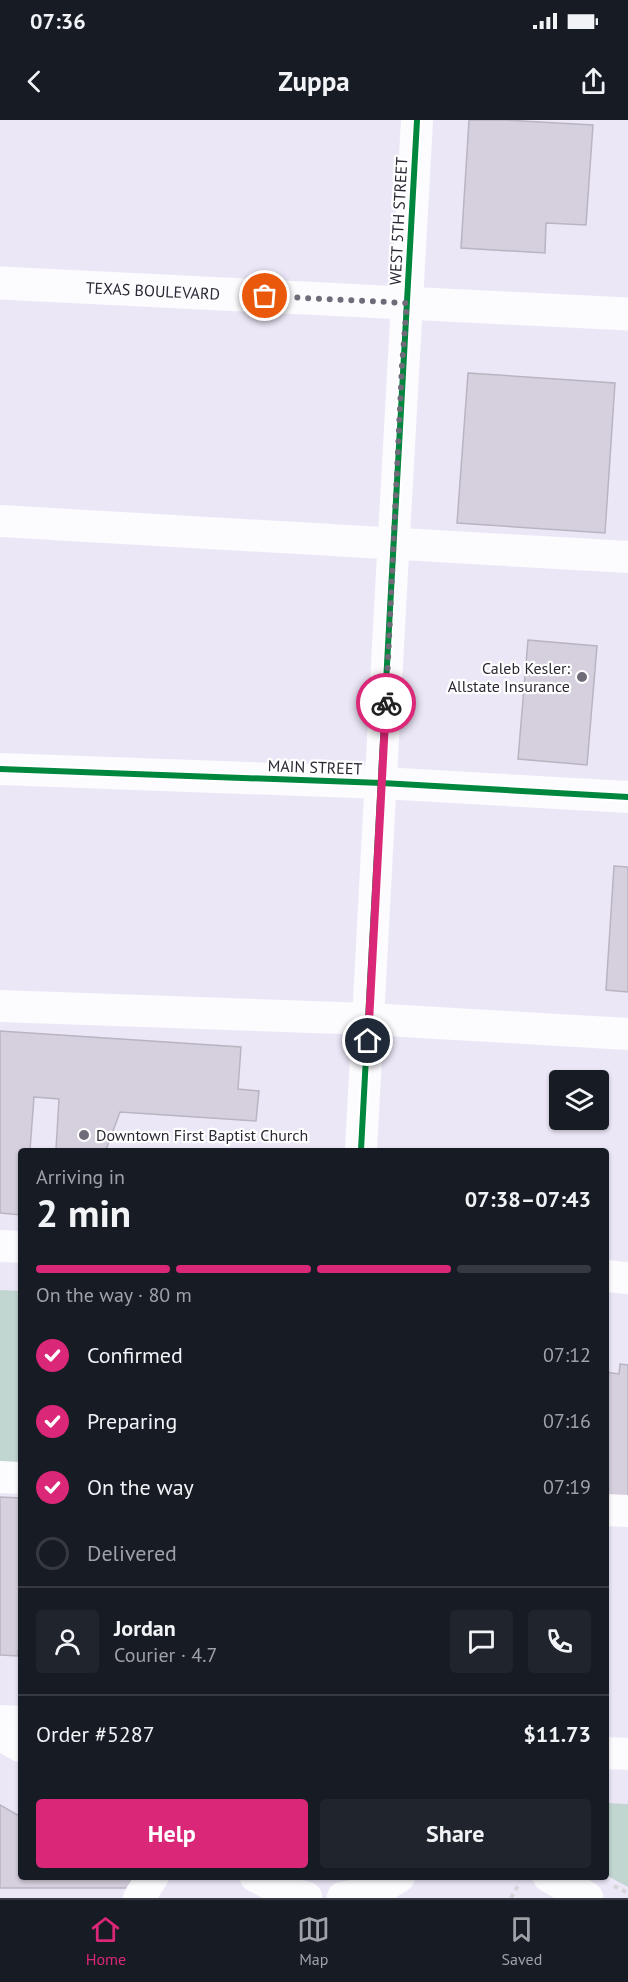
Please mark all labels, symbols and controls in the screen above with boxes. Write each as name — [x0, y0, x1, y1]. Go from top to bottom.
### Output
text: 07:36 — [30, 7, 86, 35]
text: Zuppa — [278, 64, 350, 98]
icon: back — [18, 65, 51, 98]
icon: share — [577, 65, 610, 98]
street label: WEST 5TH STREET — [385, 156, 411, 286]
pin — [239, 270, 290, 321]
street label: TEXAS BOULEVARD — [85, 277, 220, 304]
icon: bag — [248, 279, 281, 312]
place label: Caleb Kesler: Allstate Insurance — [448, 658, 570, 696]
marker: Caleb Kesler: Allstate Insurance — [575, 670, 589, 684]
courier — [356, 673, 416, 733]
icon: bike — [370, 687, 403, 720]
street label: MAIN STREET — [267, 755, 363, 779]
pin — [342, 1015, 393, 1066]
icon: home — [351, 1024, 384, 1057]
map controls — [549, 1070, 609, 1130]
button: layers — [549, 1070, 609, 1130]
place label: Downtown First Baptist Church — [96, 1125, 308, 1145]
marker: Downtown First Baptist Church — [77, 1128, 91, 1142]
text: Arriving in — [36, 1164, 125, 1190]
text: 07:38–07:43 — [465, 1185, 591, 1213]
text: 2 min — [36, 1187, 131, 1238]
text: On the way · 80 m — [36, 1282, 192, 1308]
icon: check — [36, 1339, 69, 1372]
text: Confirmed — [87, 1341, 183, 1369]
text: 07:12 — [543, 1342, 591, 1368]
icon: check — [36, 1405, 69, 1438]
text: Preparing — [87, 1407, 177, 1435]
text: 07:16 — [543, 1408, 591, 1434]
icon: check — [36, 1471, 69, 1504]
text: On the way — [87, 1473, 194, 1501]
text: 07:19 — [543, 1474, 591, 1500]
text: Delivered — [87, 1539, 177, 1567]
button: person — [36, 1610, 99, 1673]
button: chat — [450, 1610, 513, 1673]
button: phone — [528, 1610, 591, 1673]
text: Jordan — [114, 1614, 176, 1642]
text: Courier · 4.7 — [114, 1642, 217, 1668]
text: Order #5287 — [36, 1720, 155, 1748]
text: $11.73 — [523, 1720, 591, 1748]
button: Help — [36, 1799, 308, 1868]
button: Share — [320, 1799, 591, 1868]
tab: Home — [86, 1913, 126, 1969]
tab: Map — [297, 1913, 330, 1969]
tab: Saved — [502, 1913, 542, 1969]

